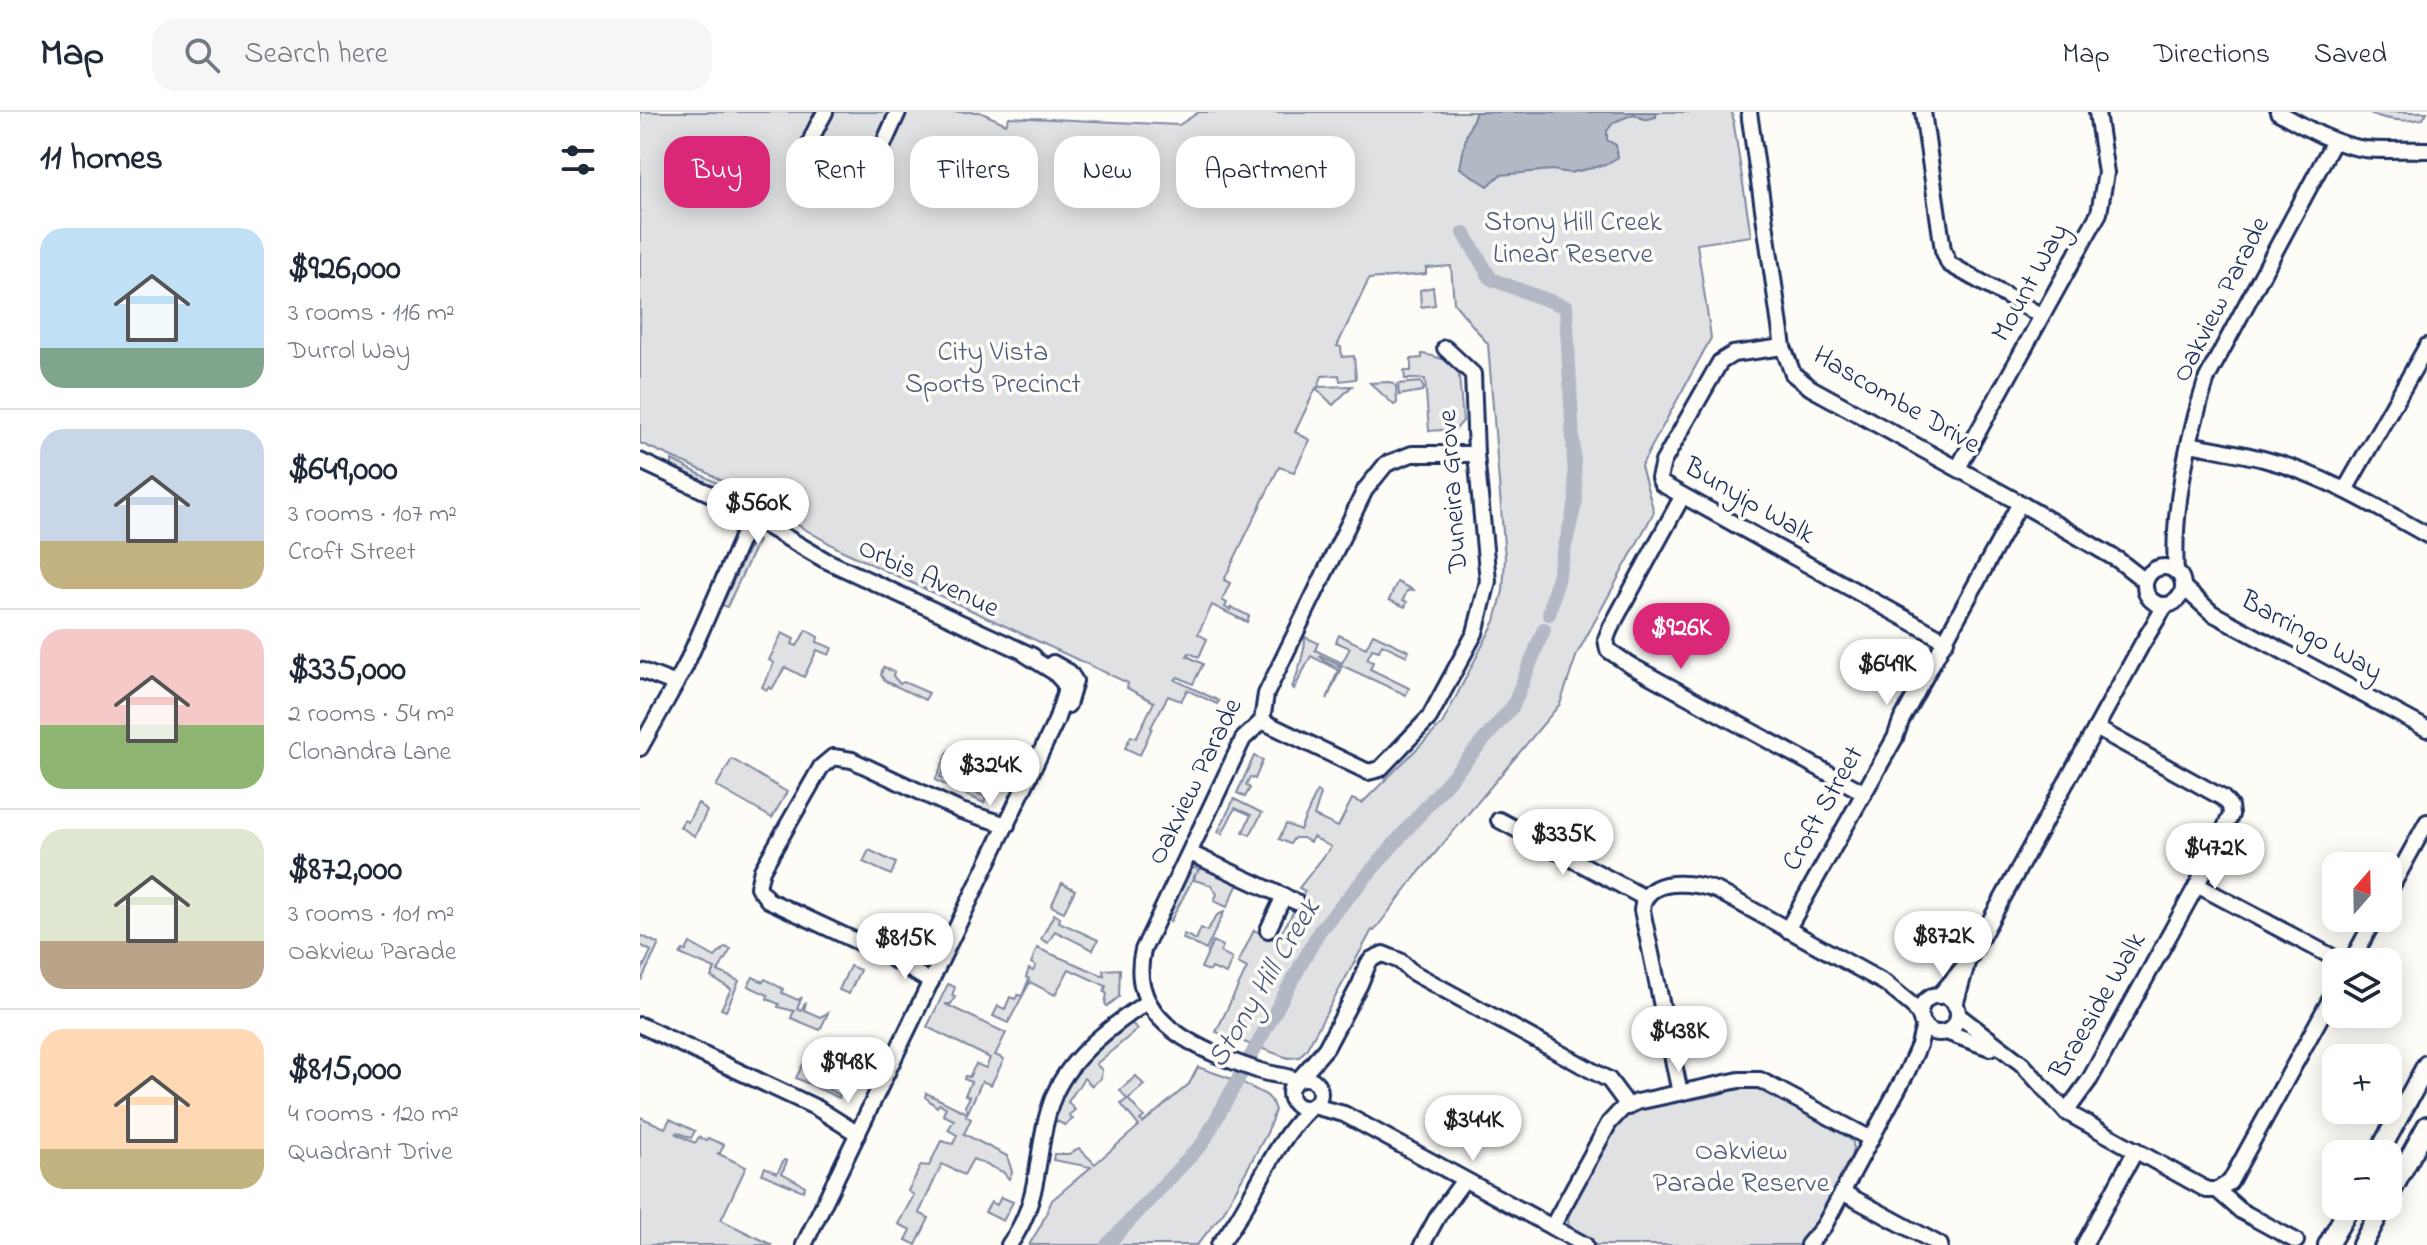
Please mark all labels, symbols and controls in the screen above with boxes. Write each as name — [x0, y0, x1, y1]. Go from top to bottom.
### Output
search box — [152, 19, 712, 91]
text: Map — [40, 27, 104, 83]
icon: search — [180, 33, 224, 77]
text: Search here — [244, 33, 388, 77]
text: Map — [2062, 35, 2110, 76]
text: Directions — [2154, 35, 2270, 76]
text: Saved — [2314, 35, 2387, 76]
text: 11 homes — [40, 135, 163, 185]
chip: Buy — [664, 136, 770, 208]
chip: Rent — [786, 136, 894, 208]
chip: Filters — [910, 136, 1038, 208]
chip: New — [1054, 136, 1160, 208]
chip: Apartment — [1176, 136, 1355, 208]
icon: filters — [556, 138, 600, 182]
park label: Stony Hill Creek Linear Reserve — [1484, 203, 1662, 276]
street label: Oakview Parade — [2163, 210, 2282, 390]
street label: Mount Way — [1982, 216, 2080, 350]
text: $926,000 — [288, 245, 401, 295]
icon: home — [104, 260, 200, 356]
text: 3 rooms · 116 m² — [288, 295, 455, 333]
text: Durrol Way — [288, 333, 410, 371]
park label: City Vista Sports Precinct — [905, 333, 1081, 406]
street label: Hascombe Drive — [1805, 336, 1988, 466]
street label: Duneira Grove — [1428, 407, 1480, 575]
text: $649,000 — [288, 446, 398, 496]
street label: Bunyip Walk — [1675, 447, 1823, 556]
icon: home — [104, 461, 200, 557]
pin: $560K — [702, 478, 814, 546]
text: $560K — [725, 485, 791, 523]
text: 3 rooms · 107 m² — [288, 496, 457, 534]
street label: Orbis Avenue — [851, 528, 1006, 630]
text: Croft Street — [288, 534, 416, 572]
street label: Barringo Way — [2232, 581, 2389, 693]
pin: $926K — [1625, 603, 1737, 671]
text: $926K — [1651, 610, 1711, 648]
pin: $649K — [1831, 639, 1943, 707]
text: $335,000 — [288, 646, 406, 696]
text: $649K — [1858, 646, 1916, 684]
icon: home — [104, 661, 200, 757]
street label: Oakview Parade — [1138, 691, 1254, 872]
text: 2 rooms · 54 m² — [288, 696, 454, 734]
text: Clonandra Lane — [288, 734, 451, 772]
street label: Croft Street — [1773, 739, 1875, 879]
pin: $324K — [934, 740, 1046, 808]
text: $324K — [959, 747, 1021, 785]
pin: $335K — [1507, 809, 1619, 877]
text: $335K — [1531, 816, 1595, 854]
pin: $472K — [2159, 823, 2271, 891]
text: $472K — [2184, 830, 2246, 868]
text: $872,000 — [288, 846, 402, 896]
north arrow — [2322, 852, 2402, 932]
map controls — [2322, 852, 2402, 1220]
icon: home — [104, 861, 200, 957]
water label: Stony Hill Creek — [1197, 890, 1334, 1077]
text: 3 rooms · 101 m² — [288, 896, 454, 934]
pin: $872K — [1887, 911, 1999, 979]
pin: $815K — [849, 913, 961, 981]
text: $872K — [1912, 918, 1974, 956]
text: $815K — [874, 920, 936, 958]
street label: Braeside Walk — [2040, 924, 2158, 1088]
text: Oakview Parade — [288, 934, 456, 972]
button: layers — [2322, 948, 2402, 1028]
pin: $438K — [1623, 1006, 1735, 1074]
text: $438K — [1649, 1013, 1709, 1051]
pin: $948K — [792, 1037, 904, 1105]
text: $948K — [820, 1044, 876, 1082]
button: + — [2322, 1044, 2402, 1124]
text: $815,000 — [288, 1046, 402, 1096]
icon: home — [104, 1061, 200, 1157]
pin: $344K — [1417, 1095, 1529, 1163]
text: 4 rooms · 120 m² — [288, 1096, 459, 1134]
text: $344K — [1443, 1102, 1503, 1140]
park label: Oakview Parade Reserve — [1653, 1132, 1830, 1205]
text: Quadrant Drive — [288, 1134, 453, 1172]
button: − — [2322, 1140, 2402, 1220]

